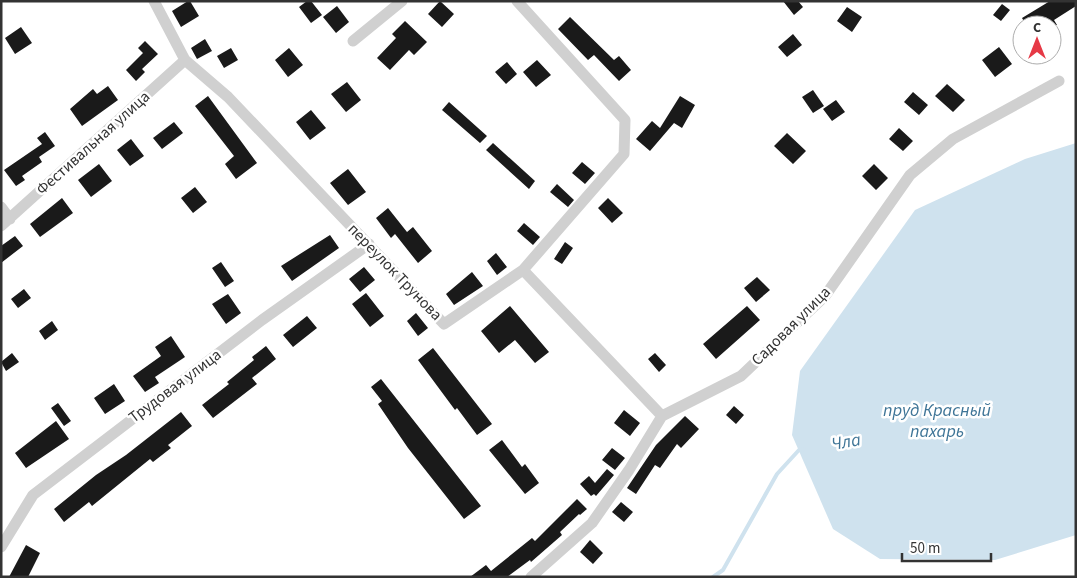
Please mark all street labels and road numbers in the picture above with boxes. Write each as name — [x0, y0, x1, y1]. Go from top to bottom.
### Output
street label: Фестивальная улица — [31, 86, 155, 200]
street label: переулок Трунова — [343, 219, 447, 325]
street label: Садовая улица — [746, 281, 836, 371]
street label: Трудовая улица — [124, 344, 226, 428]

